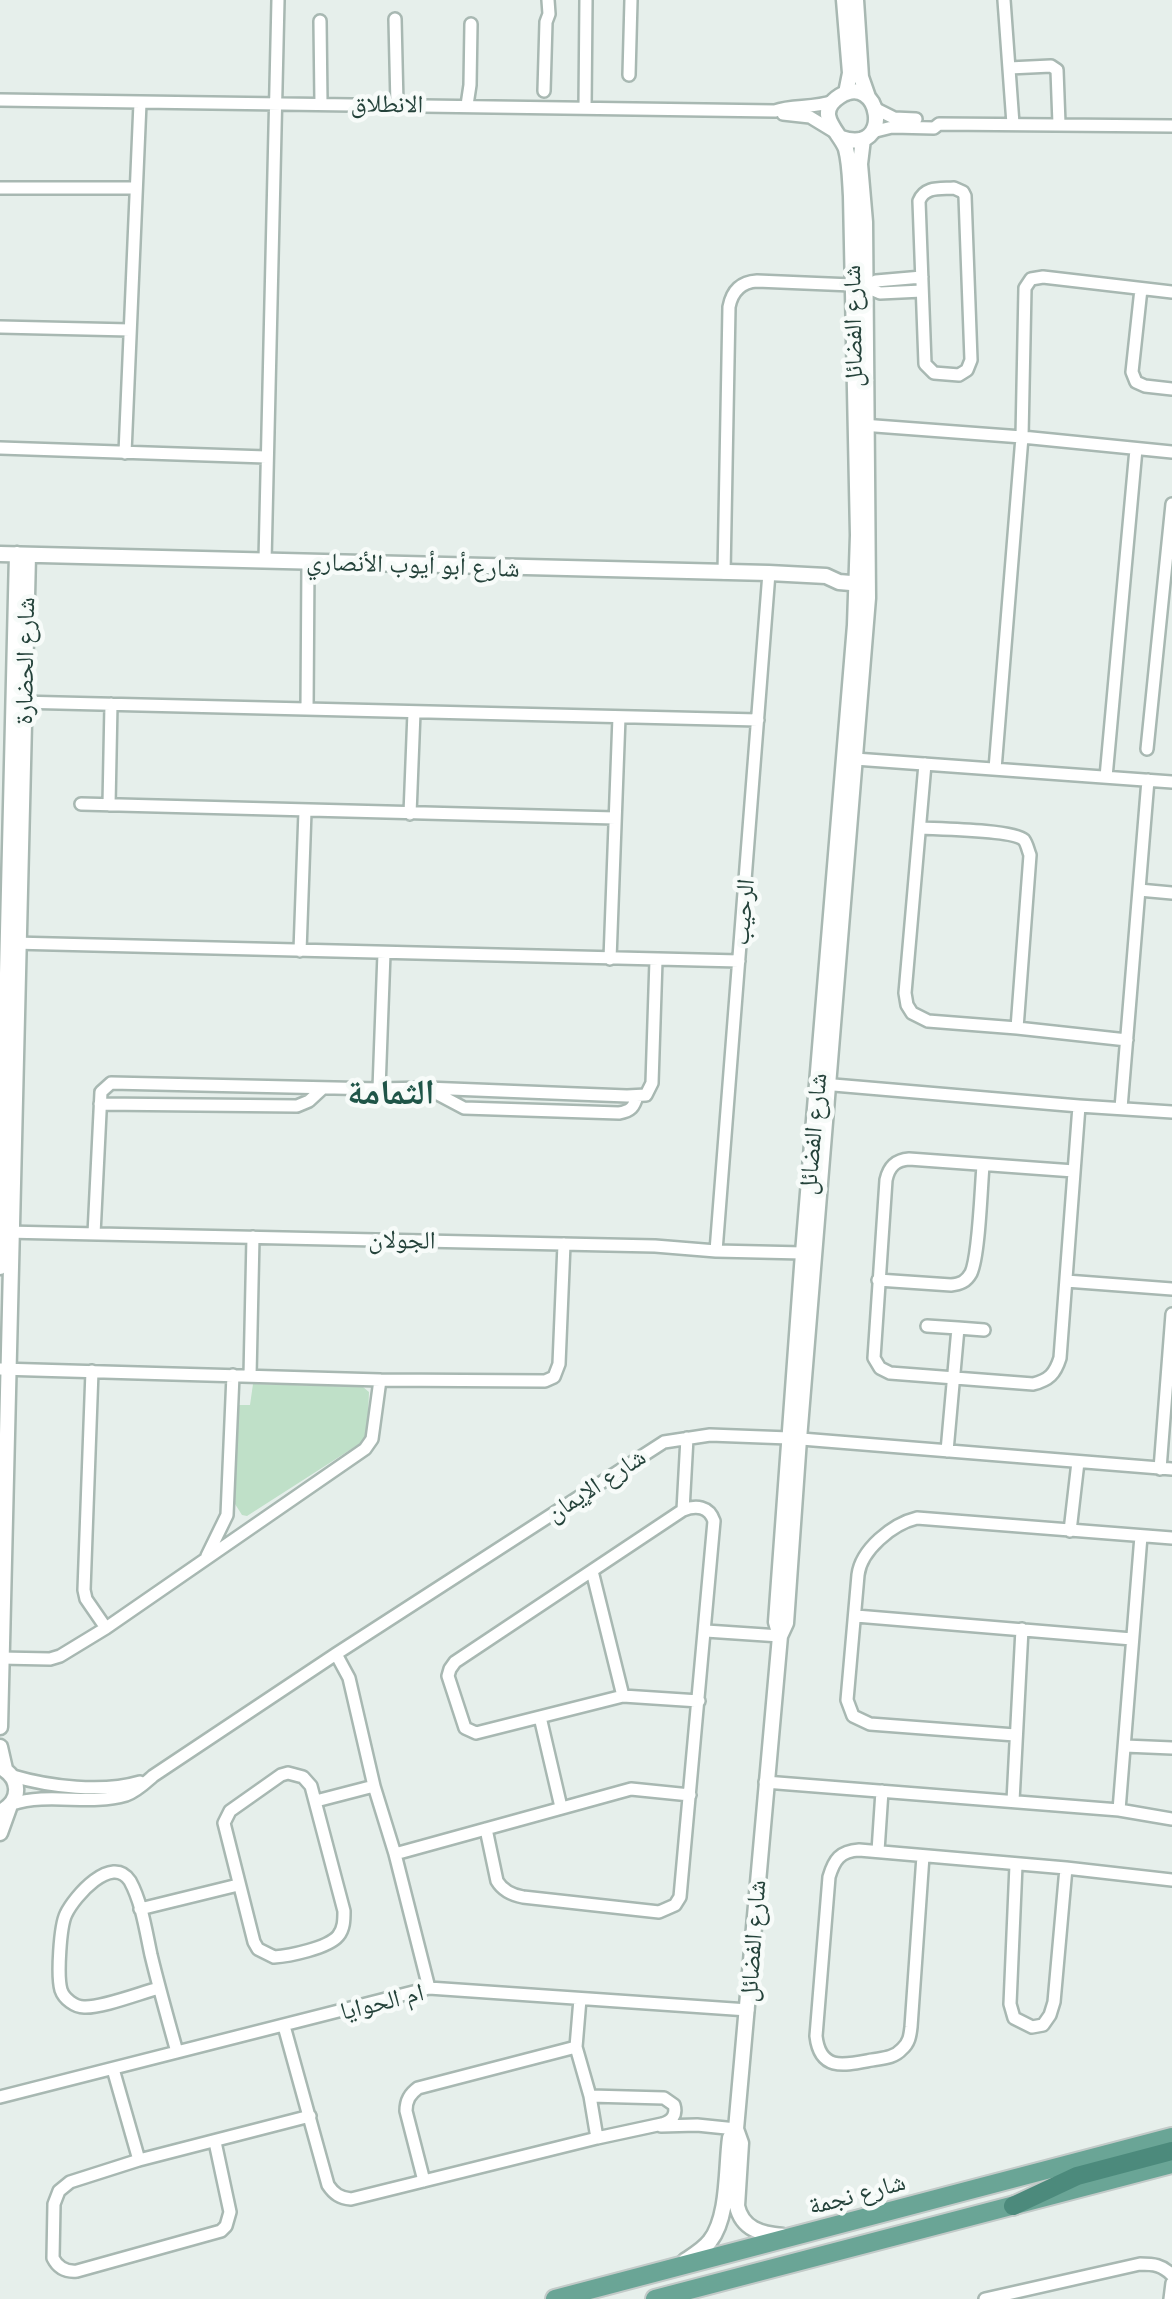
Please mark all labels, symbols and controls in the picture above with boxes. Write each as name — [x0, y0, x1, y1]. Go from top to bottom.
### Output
street label: الانطلاق — [350, 88, 424, 120]
street label: شارع الفضائل — [837, 265, 869, 387]
street label: شارع أبو أيوب الأنصاري — [306, 546, 520, 584]
street label: شارع الحضارة — [9, 597, 41, 725]
street label: الرحيب — [725, 877, 761, 947]
district label: الثمامة — [347, 1072, 435, 1114]
street label: شارع الفضائل — [793, 1072, 833, 1196]
street label: الجولان — [368, 1224, 436, 1256]
street label: شارع الإيمان — [541, 1442, 651, 1528]
street label: شارع الفضائل — [734, 1879, 772, 2003]
street label: ام الحوايا — [337, 1977, 427, 2027]
street label: شارع نجمة — [805, 2167, 909, 2221]

